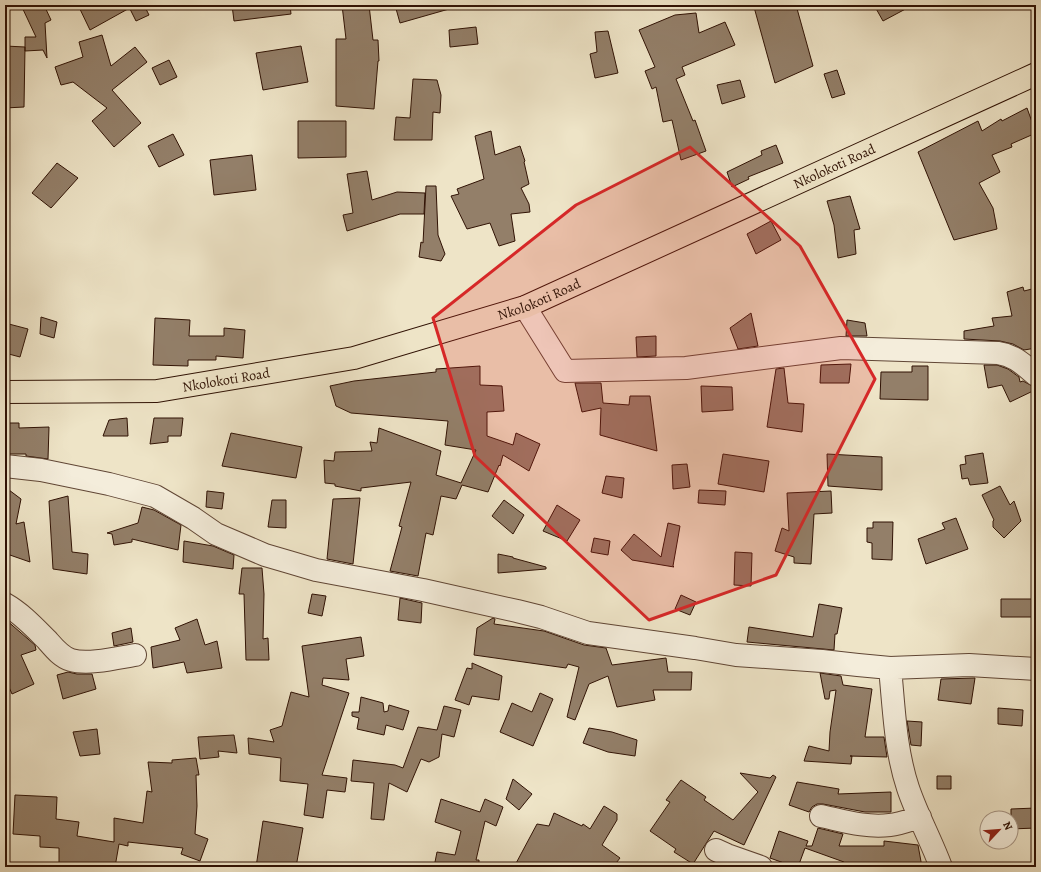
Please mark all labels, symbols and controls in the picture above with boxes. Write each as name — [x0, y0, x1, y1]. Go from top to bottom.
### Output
street label: Nkolokoti Road — [790, 139, 879, 193]
street label: Nkolokoti Road — [495, 274, 584, 325]
street label: Nkolokoti Road — [181, 363, 272, 397]
north arrow — [979, 810, 1019, 850]
text: N — [999, 819, 1016, 833]

